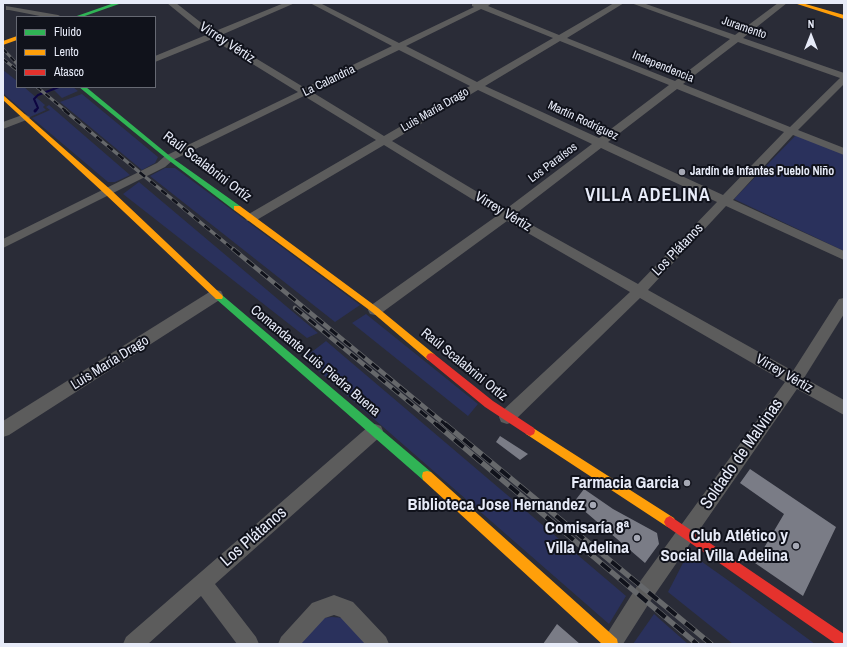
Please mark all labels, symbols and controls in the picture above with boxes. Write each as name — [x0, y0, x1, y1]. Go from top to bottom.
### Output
street label: Juramento — [720, 14, 768, 42]
legend — [16, 16, 156, 88]
north arrow — [791, 16, 831, 56]
text: N — [808, 17, 814, 31]
street label: Virrey Vértiz — [196, 19, 258, 67]
text: Fluido — [54, 24, 81, 40]
text: Lento — [54, 44, 79, 60]
street label: Independencia — [630, 48, 696, 86]
street label: La Calandria — [301, 62, 357, 100]
text: Atasco — [54, 64, 84, 80]
street label: Luis María Drago — [398, 85, 472, 135]
street label: Martín Rodríguez — [546, 98, 620, 144]
street label: Raúl Scalabrini Ortíz — [159, 128, 255, 206]
street label: Los Paraísos — [526, 140, 580, 186]
place label: Jardín de Infantes Pueblo Niño — [690, 165, 834, 179]
marker: Jardín de Infantes Pueblo Niño — [677, 167, 687, 177]
district label: VILLA ADELINA — [585, 185, 711, 207]
street label: Virrey Vértiz — [472, 189, 534, 235]
street label: Los Plátanos — [649, 220, 707, 280]
street label: Comandante Luis Piedra Buena — [247, 302, 383, 420]
street label: Raúl Scalabrini Ortíz — [417, 325, 511, 405]
street label: Luis María Drago — [68, 332, 152, 394]
street label: Virrey Vértiz — [753, 351, 815, 397]
street label: Soldado de Malvinas — [696, 395, 788, 513]
place label: Farmacia Garcia — [571, 473, 679, 493]
marker: Farmacia Garcia — [682, 478, 692, 488]
place label: Biblioteca Jose Hernandez — [408, 495, 585, 515]
marker: Biblioteca Jose Hernandez — [588, 500, 598, 510]
street label: Los Plátanos — [217, 503, 291, 571]
place label: Comisaría 8ª Villa Adelina — [545, 518, 629, 558]
place label: Club Atlético y Social Villa Adelina — [660, 526, 788, 566]
marker: Comisaría 8ª Villa Adelina — [632, 533, 642, 543]
marker: Club Atlético y Social Villa Adelina — [791, 541, 801, 551]

